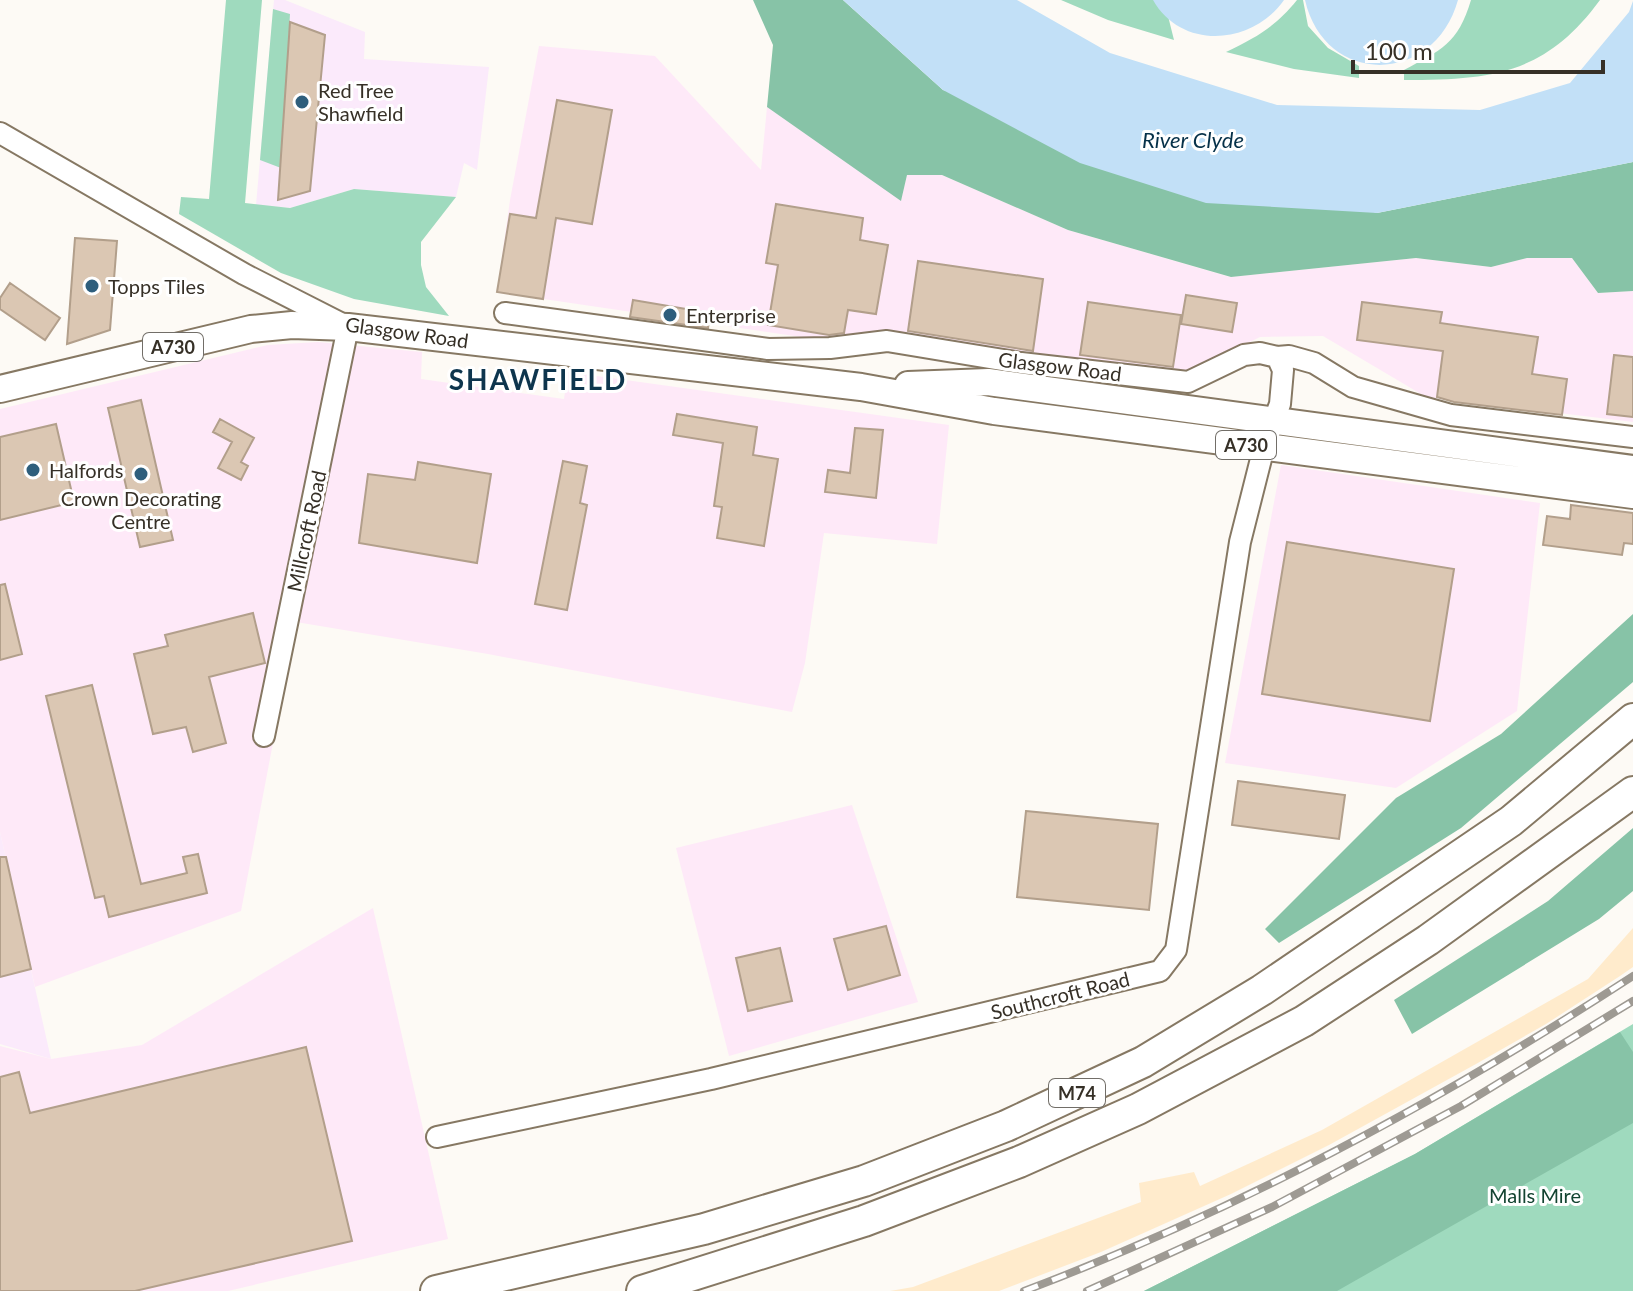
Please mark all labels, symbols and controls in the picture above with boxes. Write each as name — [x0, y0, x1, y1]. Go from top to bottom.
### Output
scale bar — [1353, 24, 1603, 74]
text: 100 m — [1365, 36, 1433, 65]
place label: Red Tree Shawfield — [318, 78, 403, 125]
marker: Red Tree Shawfield — [293, 93, 311, 111]
water label: River Clyde — [1142, 126, 1244, 153]
place label: Topps Tiles — [108, 274, 205, 298]
marker: Topps Tiles — [83, 277, 101, 295]
place label: Enterprise — [686, 303, 776, 327]
marker: Enterprise — [661, 306, 679, 324]
street label: Glasgow Road — [344, 311, 470, 353]
road number: A730 — [143, 333, 203, 361]
street label: Glasgow Road — [997, 347, 1123, 385]
district label: SHAWFIELD — [449, 362, 627, 396]
road number: A730 — [1216, 431, 1276, 459]
place label: Halfords — [49, 458, 123, 482]
marker: Halfords — [24, 461, 42, 479]
marker: Crown Decorating Centre — [132, 465, 150, 483]
street label: Millcroft Road — [281, 468, 331, 594]
place label: Crown Decorating Centre — [61, 486, 221, 533]
street label: Southcroft Road — [988, 966, 1132, 1024]
road number: M74 — [1049, 1079, 1105, 1107]
park label: Malls Mire — [1489, 1183, 1581, 1207]

